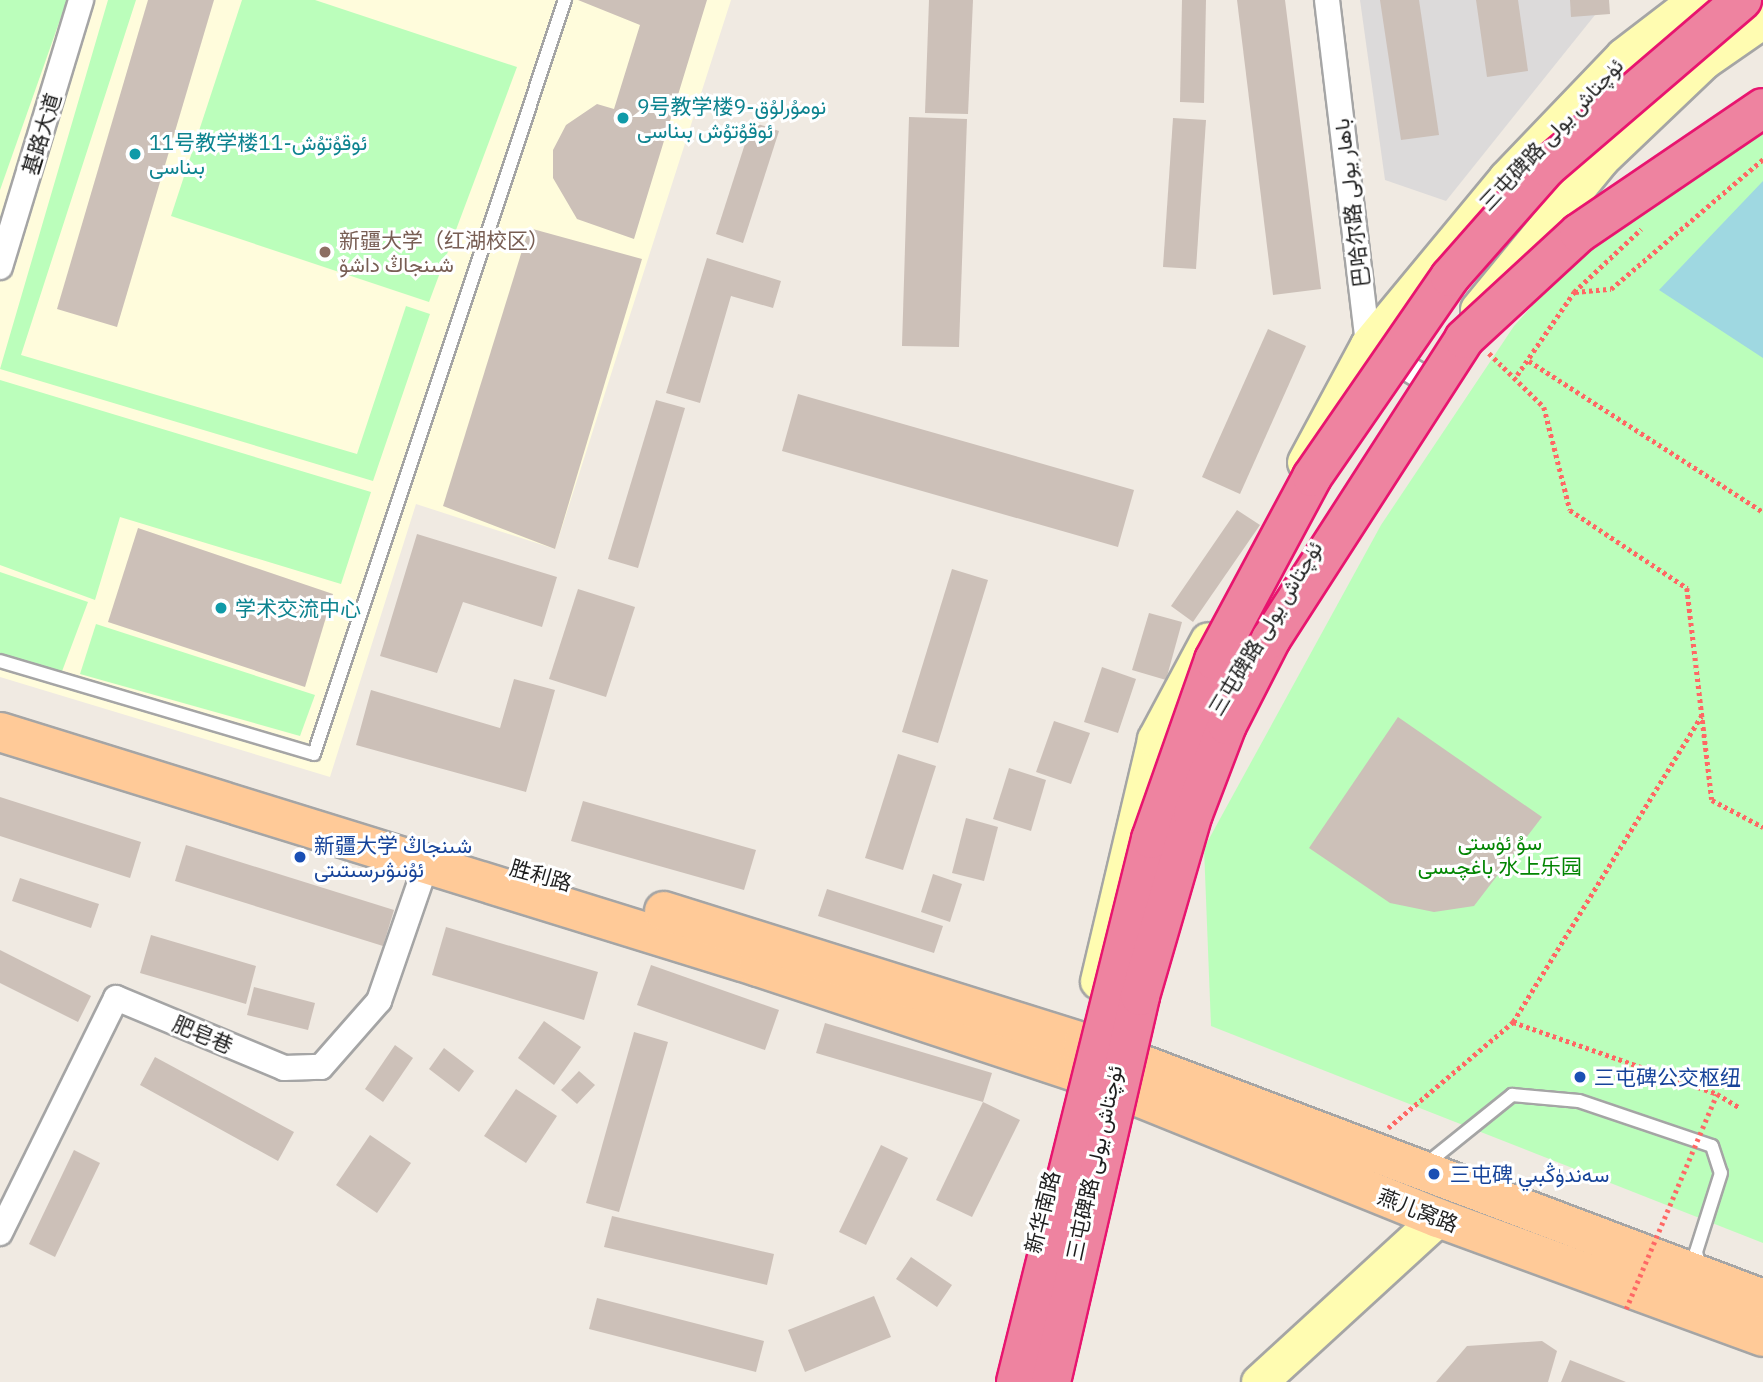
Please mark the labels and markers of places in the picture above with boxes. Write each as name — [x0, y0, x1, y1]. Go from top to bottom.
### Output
place label: 9号教学楼9-نومۇرلۇق ئوقۇتۇش بىناسى — [637, 93, 826, 143]
marker: 9号教学楼9-نومۇرلۇق ئوقۇتۇش بىناسى — [615, 110, 631, 126]
place label: 11号教学楼11-ئوقۇتۇش بىناسى — [149, 129, 367, 179]
marker: 11号教学楼11-ئوقۇتۇش بىناسى — [127, 146, 143, 162]
place label: 新疆大学（红湖校区） شىنجاڭ داشۆ — [339, 227, 549, 277]
marker: 新疆大学（红湖校区） شىنجاڭ داشۆ — [317, 244, 333, 260]
place label: 学术交流中心 — [235, 595, 361, 621]
marker: 学术交流中心 — [213, 600, 229, 616]
place label: 新疆大学 شىنجاڭ ئۇنىۋىرسىتىتى — [314, 832, 472, 882]
marker: 新疆大学 شىنجاڭ ئۇنىۋىرسىتىتى — [292, 849, 308, 865]
place label: 三屯碑公交枢纽 — [1594, 1064, 1741, 1090]
marker: 三屯碑公交枢纽 — [1572, 1069, 1588, 1085]
place label: 三屯碑 سەندۈڭبىي — [1450, 1161, 1609, 1187]
marker: 三屯碑 سەندۈڭبىي — [1424, 1164, 1444, 1184]

